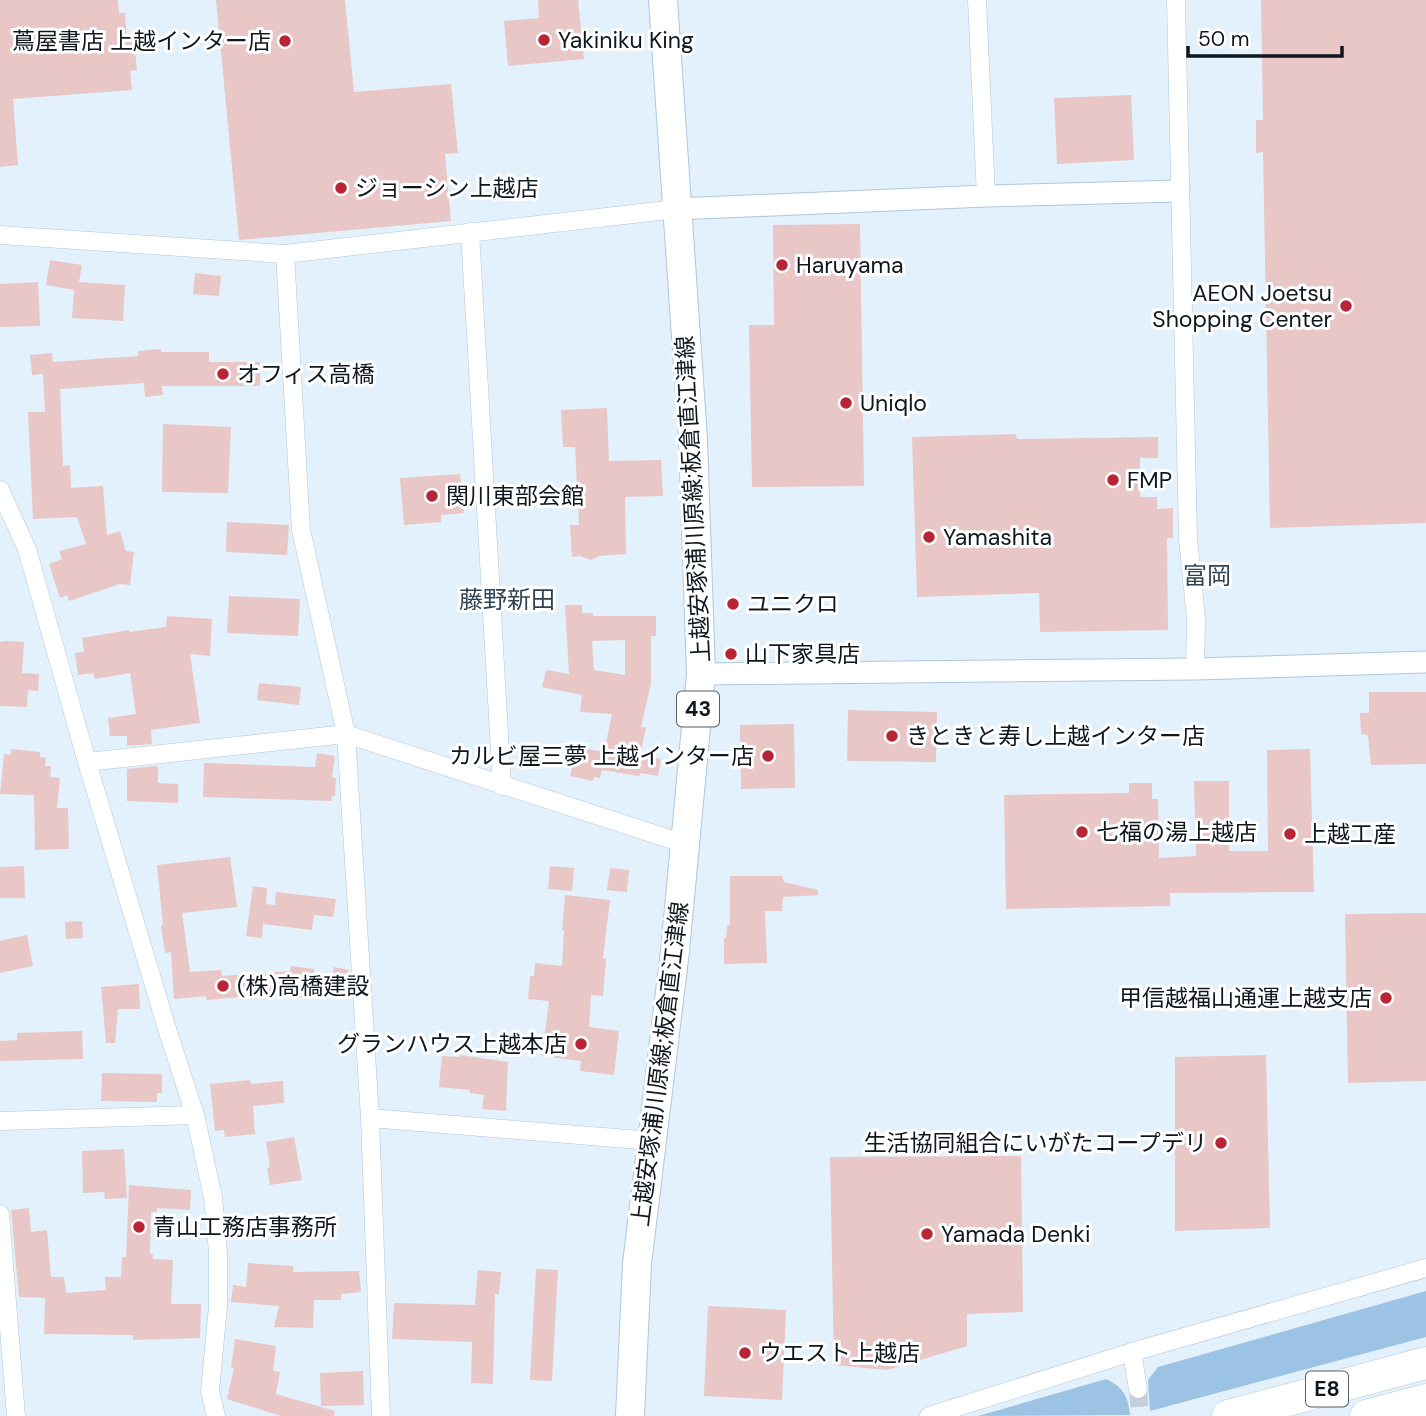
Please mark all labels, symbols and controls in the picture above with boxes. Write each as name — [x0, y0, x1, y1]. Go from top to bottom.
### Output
scale bar — [1188, 14, 1342, 58]
place label: Yakiniku King — [558, 25, 694, 55]
text: 50 m — [1198, 25, 1249, 53]
place label: 蔦屋書店 上越インター店 — [12, 26, 271, 56]
marker: Yakiniku King — [536, 32, 552, 48]
marker: 蔦屋書店 上越インター店 — [277, 33, 293, 49]
place label: ジョーシン上越店 — [355, 173, 539, 203]
marker: ジョーシン上越店 — [333, 180, 349, 196]
place label: Haruyama — [796, 250, 903, 280]
marker: Haruyama — [774, 257, 790, 273]
place label: AEON Joetsu Shopping Center — [1152, 278, 1332, 334]
marker: AEON Joetsu Shopping Center — [1338, 298, 1354, 314]
street label: 上越安塚浦川原線;板倉直江津線 — [669, 335, 717, 663]
place label: オフィス高橋 — [237, 359, 375, 389]
marker: オフィス高橋 — [215, 366, 231, 382]
place label: Uniqlo — [860, 388, 927, 418]
marker: Uniqlo — [838, 395, 854, 411]
place label: FMP — [1127, 465, 1172, 495]
marker: FMP — [1105, 472, 1121, 488]
place label: 関川東部会館 — [446, 481, 584, 511]
marker: 関川東部会館 — [424, 488, 440, 504]
place label: Yamashita — [943, 522, 1052, 552]
marker: Yamashita — [921, 529, 937, 545]
district label: 富岡 — [1183, 560, 1231, 591]
district label: 藤野新田 — [459, 584, 555, 615]
place label: ユニクロ — [747, 589, 839, 619]
marker: ユニクロ — [725, 596, 741, 612]
place label: 山下家具店 — [745, 639, 860, 669]
marker: 山下家具店 — [723, 646, 739, 662]
road number: 43 — [677, 692, 719, 726]
place label: きときと寿し上越インター店 — [906, 721, 1205, 751]
marker: きときと寿し上越インター店 — [884, 728, 900, 744]
place label: カルビ屋三夢 上越インター店 — [449, 741, 754, 771]
marker: カルビ屋三夢 上越インター店 — [760, 748, 776, 764]
place label: 七福の湯上越店 — [1096, 817, 1257, 847]
place label: 上越工産 — [1304, 819, 1396, 849]
marker: 七福の湯上越店 — [1074, 824, 1090, 840]
marker: 上越工産 — [1282, 826, 1298, 842]
street label: 上越安塚浦川原線;板倉直江津線 — [625, 900, 695, 1228]
place label: (株)高橋建設 — [237, 971, 369, 1001]
marker: (株)高橋建設 — [215, 978, 231, 994]
place label: 甲信越福山通運上越支店 — [1119, 983, 1372, 1013]
marker: 甲信越福山通運上越支店 — [1378, 990, 1394, 1006]
place label: グランハウス上越本店 — [337, 1029, 567, 1059]
marker: グランハウス上越本店 — [573, 1036, 589, 1052]
place label: 生活協同組合にいがたコープデリ — [863, 1128, 1207, 1158]
marker: 生活協同組合にいがたコープデリ — [1213, 1135, 1229, 1151]
place label: 青山工務店事務所 — [153, 1212, 337, 1242]
marker: 青山工務店事務所 — [131, 1219, 147, 1235]
place label: Yamada Denki — [941, 1219, 1090, 1249]
marker: Yamada Denki — [919, 1226, 935, 1242]
place label: ウエスト上越店 — [759, 1338, 920, 1368]
marker: ウエスト上越店 — [737, 1345, 753, 1361]
road number: E8 — [1306, 1372, 1348, 1406]

